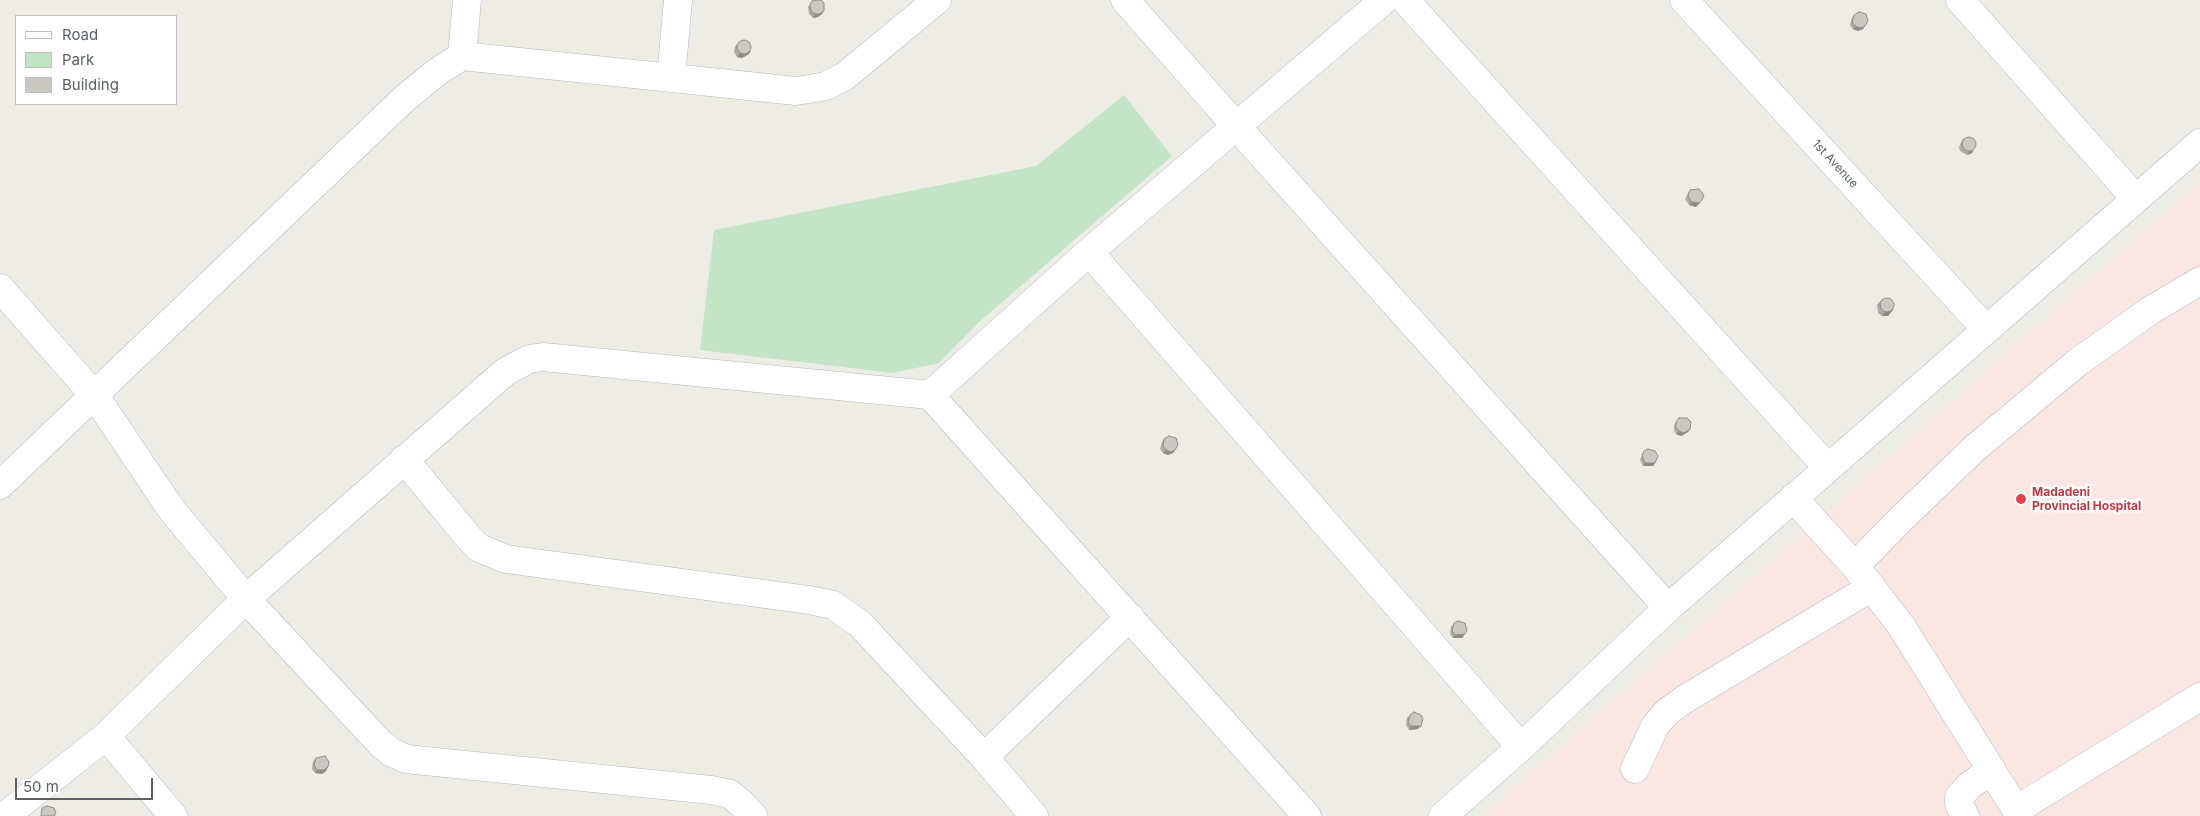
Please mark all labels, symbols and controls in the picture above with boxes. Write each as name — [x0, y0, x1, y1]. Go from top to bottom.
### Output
legend — [15, 15, 178, 105]
text: Road — [62, 25, 98, 44]
text: Park — [62, 50, 94, 69]
text: Building — [62, 75, 119, 94]
street label: 1st Avenue — [1809, 137, 1861, 191]
place label: Madadeni Provincial Hospital — [2032, 485, 2141, 513]
marker: Madadeni Provincial Hospital — [2014, 492, 2028, 506]
scale bar — [18, 768, 155, 800]
text: 50 m — [23, 777, 59, 796]

